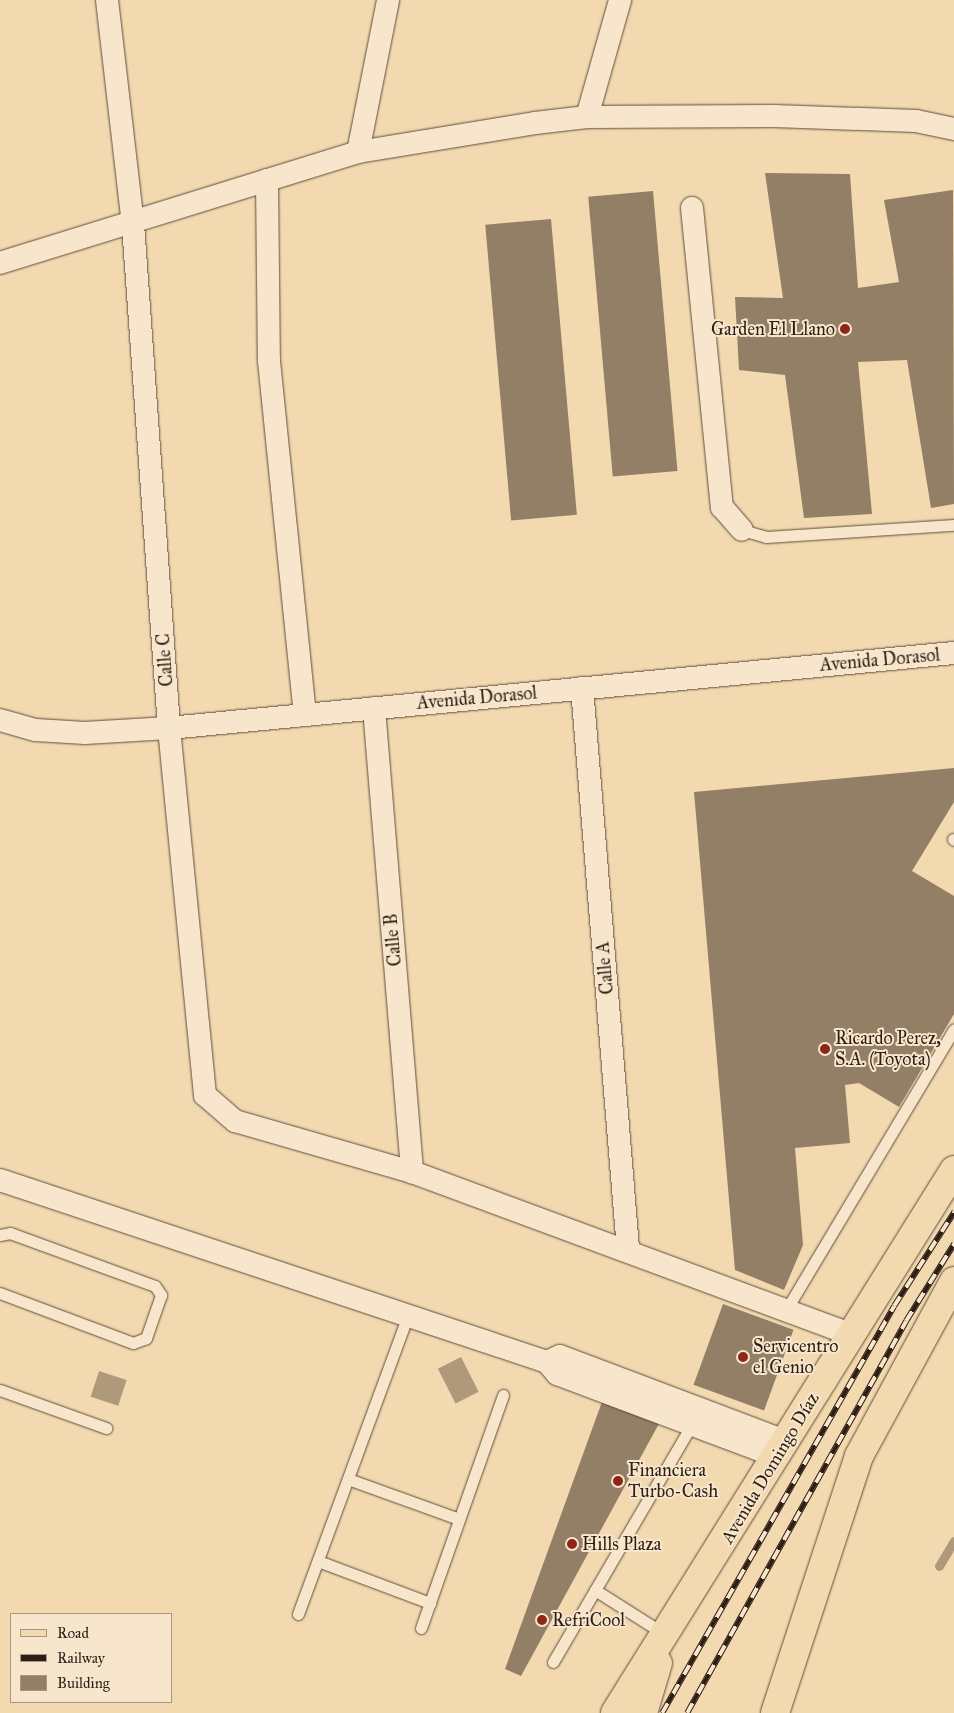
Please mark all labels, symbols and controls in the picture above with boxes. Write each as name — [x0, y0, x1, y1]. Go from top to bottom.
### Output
place label: Garden El Llano — [711, 318, 835, 340]
marker: Garden El Llano — [839, 323, 851, 335]
street label: Calle C — [152, 633, 178, 687]
street label: Avenida Dorasol — [819, 644, 941, 676]
street label: Avenida Dorasol — [416, 682, 538, 714]
street label: Calle B — [380, 913, 406, 967]
street label: Calle A — [592, 941, 618, 995]
place label: Ricardo Perez, S.A. (Toyota) — [835, 1028, 941, 1070]
marker: Ricardo Perez, S.A. (Toyota) — [819, 1043, 831, 1055]
place label: Servicentro el Genio — [753, 1336, 838, 1378]
marker: Servicentro el Genio — [737, 1351, 749, 1363]
street label: Avenida Domingo Díaz — [716, 1389, 824, 1547]
place label: Financiera Turbo-Cash — [628, 1460, 718, 1502]
marker: Financiera Turbo-Cash — [612, 1475, 624, 1487]
place label: Hills Plaza — [582, 1533, 661, 1555]
marker: Hills Plaza — [566, 1538, 578, 1550]
place label: RefriCool — [552, 1609, 625, 1631]
legend — [10, 1613, 172, 1703]
marker: RefriCool — [536, 1614, 548, 1626]
text: Road — [57, 1624, 89, 1642]
text: Railway — [57, 1649, 105, 1667]
text: Building — [57, 1674, 110, 1692]

